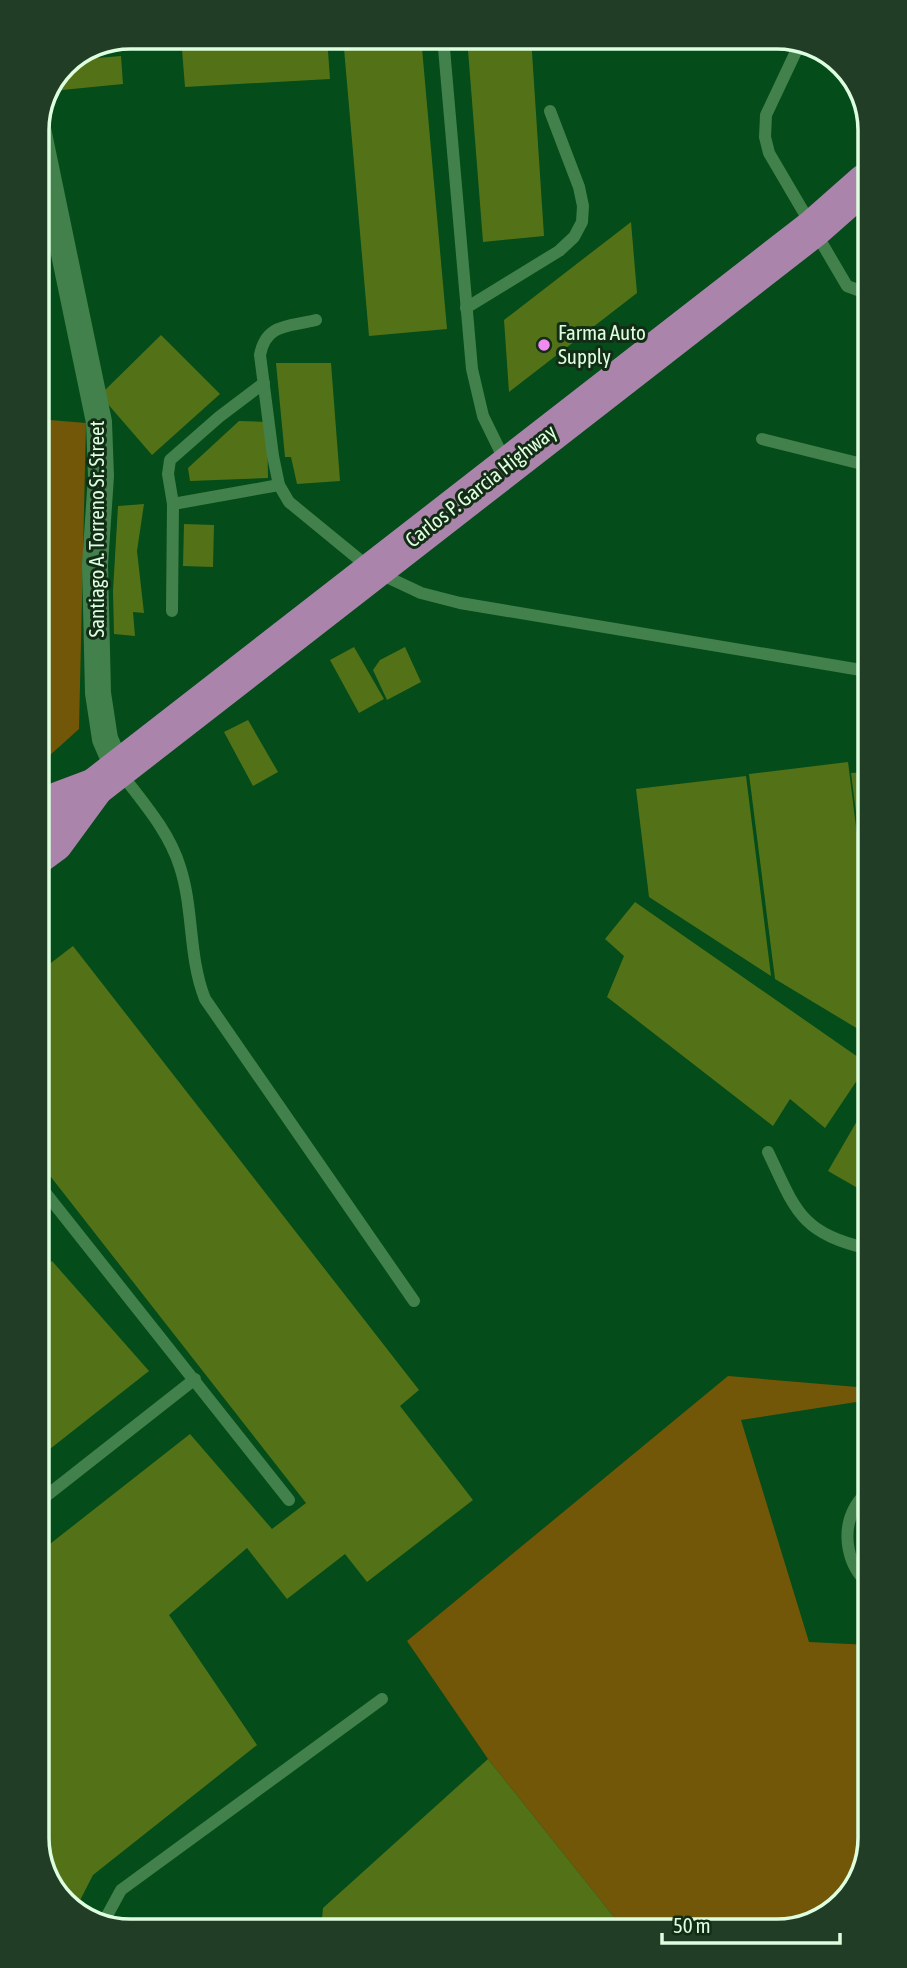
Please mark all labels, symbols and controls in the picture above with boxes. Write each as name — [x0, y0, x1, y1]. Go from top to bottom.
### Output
place label: Farma Auto Supply — [558, 320, 646, 368]
marker: Farma Auto Supply — [536, 337, 552, 353]
street label: Carlos P. Garcia Highway — [400, 419, 561, 552]
street label: Santiago A. Torreno Sr. Street — [84, 420, 108, 638]
scale bar — [662, 1902, 841, 1946]
text: 50 m — [673, 1913, 711, 1937]

